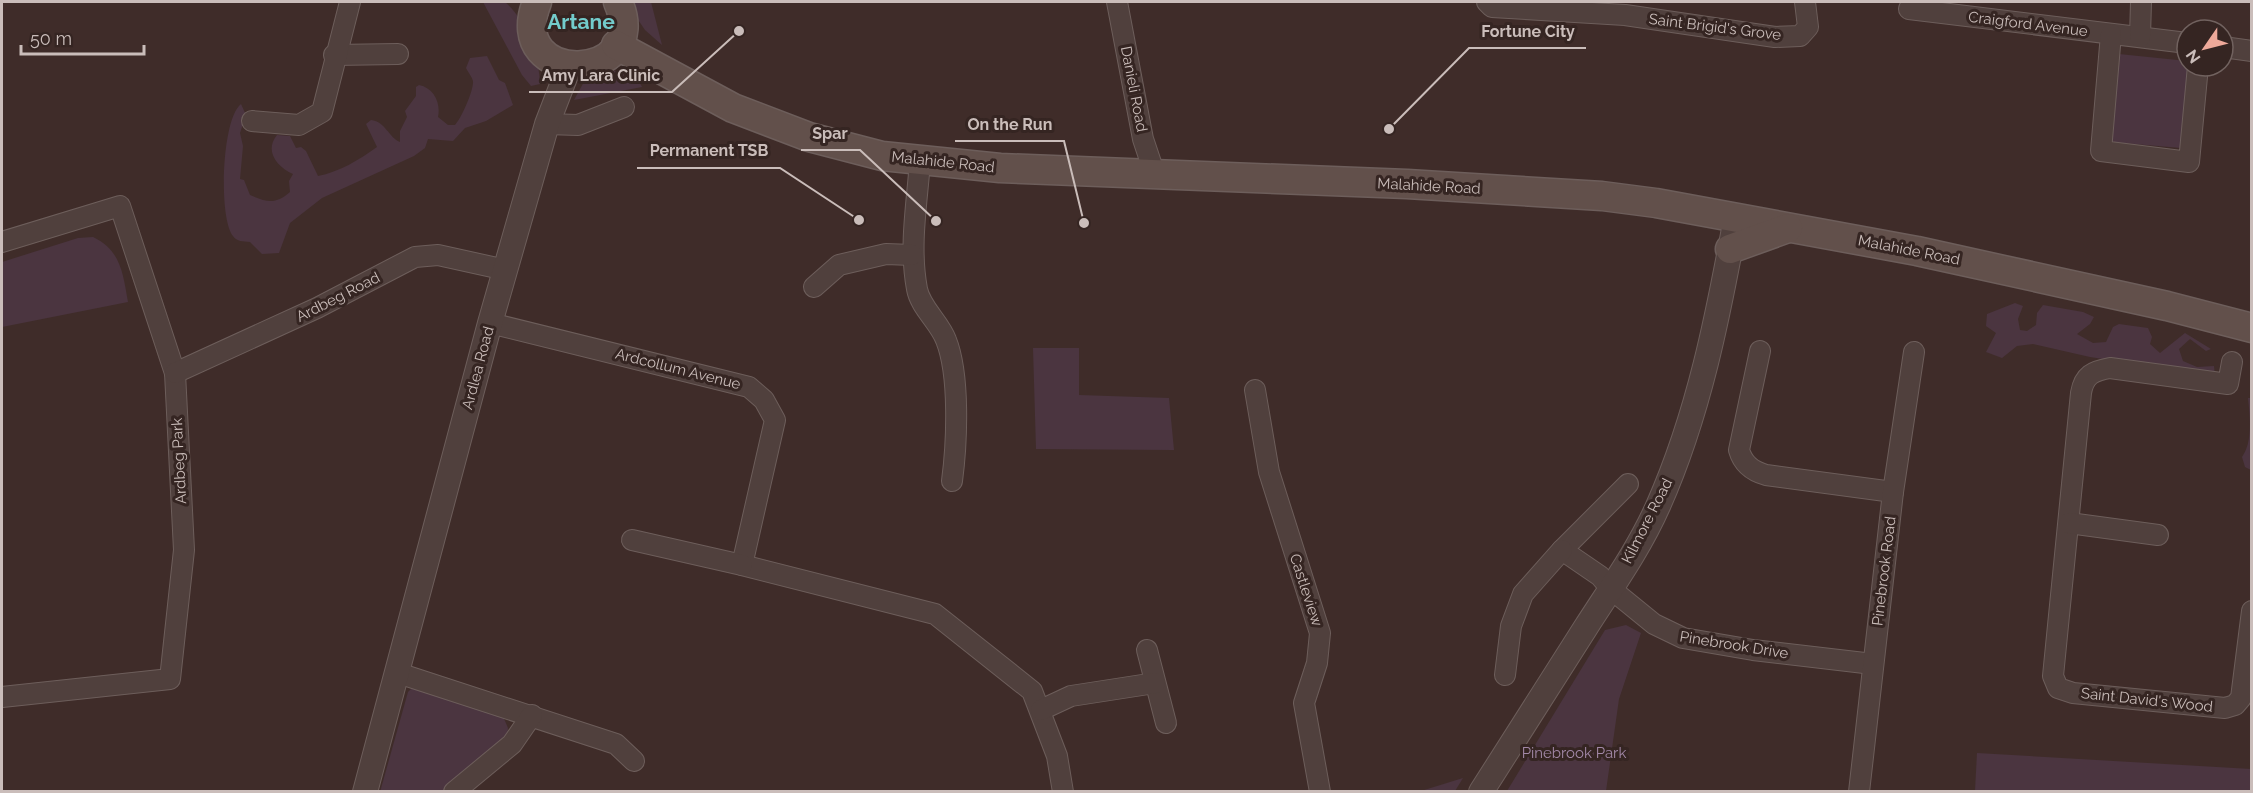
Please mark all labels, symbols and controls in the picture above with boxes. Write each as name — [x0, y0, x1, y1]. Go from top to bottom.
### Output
street label: Craigford Avenue — [1967, 8, 2089, 40]
district label: Artane — [547, 9, 615, 34]
street label: Saint Brigid's Grove — [1648, 10, 1782, 44]
callout: Fortune City — [1469, 14, 1586, 48]
scale bar — [21, 18, 144, 56]
north arrow — [2175, 18, 2235, 78]
text: Fortune City — [1481, 22, 1575, 41]
text: 50 m — [30, 28, 72, 49]
street label: Danieli Road — [1117, 45, 1151, 133]
text: N — [2182, 46, 2204, 67]
callout: Amy Lara Clinic — [529, 58, 672, 92]
text: Amy Lara Clinic — [542, 66, 660, 85]
callout: On the Run — [955, 107, 1064, 141]
text: On the Run — [968, 115, 1052, 134]
callout: Spar — [801, 116, 860, 150]
text: Spar — [812, 124, 848, 143]
callout: Permanent TSB — [637, 134, 780, 168]
text: Permanent TSB — [650, 141, 768, 160]
street label: Malahide Road — [891, 148, 995, 176]
street label: Malahide Road — [1377, 174, 1481, 198]
street label: Malahide Road — [1856, 231, 1962, 269]
street label: Ardbeg Road — [293, 268, 383, 326]
street label: Ardlea Road — [458, 324, 498, 412]
street label: Ardcollum Avenue — [613, 345, 743, 393]
street label: Ardbeg Park — [168, 417, 190, 505]
street label: Kilmore Road — [1618, 475, 1676, 567]
street label: Pinebrook Road — [1868, 515, 1900, 627]
street label: Castleview — [1286, 551, 1326, 629]
street label: Pinebrook Drive — [1678, 628, 1790, 663]
street label: Saint David's Wood — [2080, 684, 2214, 716]
park label: Pinebrook Park — [1522, 744, 1626, 762]

